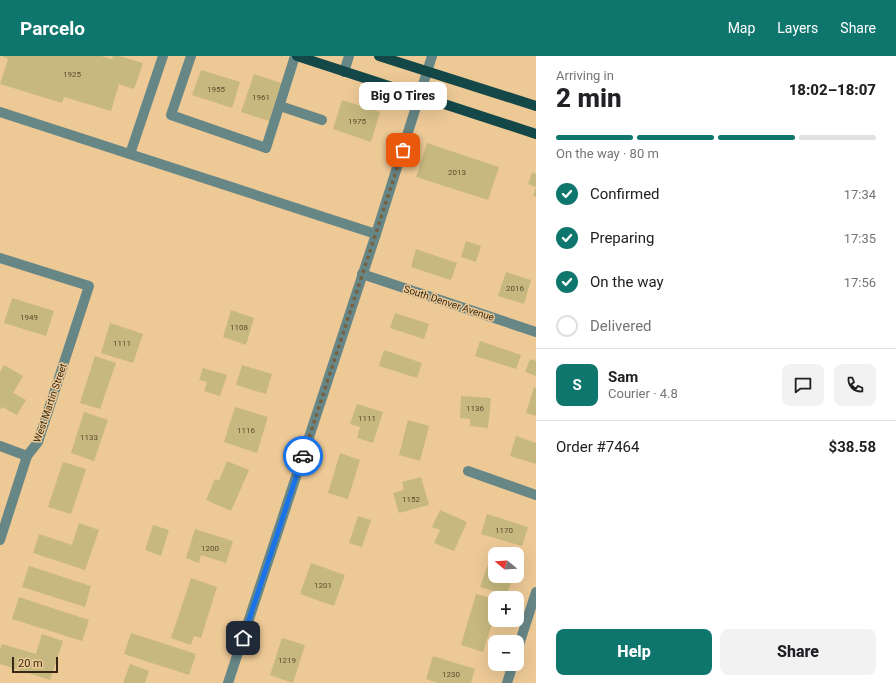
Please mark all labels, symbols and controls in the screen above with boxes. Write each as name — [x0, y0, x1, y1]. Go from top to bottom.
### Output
text: Parcelo — [20, 17, 85, 40]
text: Map — [728, 20, 755, 36]
text: Layers — [777, 20, 818, 36]
text: Share — [840, 20, 876, 36]
text: Arriving in — [556, 68, 614, 83]
house number: 1925 — [63, 70, 81, 79]
text: 18:02–18:07 — [789, 81, 876, 99]
callout: Big O Tires — [359, 82, 447, 110]
text: 2 min — [556, 83, 622, 113]
house number: 1955 — [207, 85, 225, 94]
text: Big O Tires — [371, 88, 435, 103]
house number: 1961 — [252, 93, 270, 102]
house number: 1975 — [348, 117, 366, 126]
pin — [386, 133, 420, 167]
icon: bag — [392, 139, 414, 161]
text: On the way · 80 m — [556, 146, 659, 161]
house number: 2013 — [448, 168, 466, 177]
icon: check — [556, 183, 578, 205]
text: Confirmed — [590, 185, 660, 203]
text: 17:34 — [844, 187, 876, 202]
icon: check — [556, 227, 578, 249]
text: Preparing — [590, 229, 654, 247]
text: 17:35 — [844, 231, 876, 246]
icon: check — [556, 271, 578, 293]
text: On the way — [590, 273, 664, 291]
text: 17:56 — [844, 275, 876, 290]
street label: South Denver Avenue — [402, 283, 496, 323]
house number: 2016 — [506, 284, 524, 293]
house number: 1949 — [20, 313, 38, 322]
text: Delivered — [590, 317, 652, 335]
house number: 1108 — [230, 323, 248, 332]
house number: 1111 — [113, 339, 131, 348]
street label: West Martin Street — [31, 362, 69, 444]
button: chat — [782, 364, 824, 406]
button: phone — [834, 364, 876, 406]
text: Sam — [608, 368, 638, 386]
text: S — [572, 376, 582, 394]
text: Courier · 4.8 — [608, 386, 678, 401]
house number: 1136 — [466, 404, 484, 413]
house number: 1111 — [358, 414, 376, 423]
house number: 1116 — [237, 426, 255, 435]
house number: 1133 — [80, 433, 98, 442]
courier — [283, 436, 323, 476]
text: Order #7464 — [556, 438, 639, 456]
text: $38.58 — [829, 438, 876, 456]
icon: car — [292, 445, 314, 467]
house number: 1152 — [402, 495, 420, 504]
house number: 1170 — [495, 526, 513, 535]
house number: 1200 — [201, 544, 219, 553]
north arrow — [488, 547, 524, 583]
map controls — [488, 547, 524, 671]
house number: 1201 — [314, 581, 332, 590]
button: + — [488, 591, 524, 627]
pin — [226, 621, 260, 655]
icon: home — [232, 627, 254, 649]
button: Help — [556, 629, 712, 675]
button: Share — [720, 629, 876, 675]
button: − — [488, 635, 524, 671]
scale bar — [12, 655, 58, 674]
house number: 1219 — [278, 656, 296, 665]
text: 20 m — [18, 657, 43, 670]
house number: 1230 — [442, 670, 460, 679]

